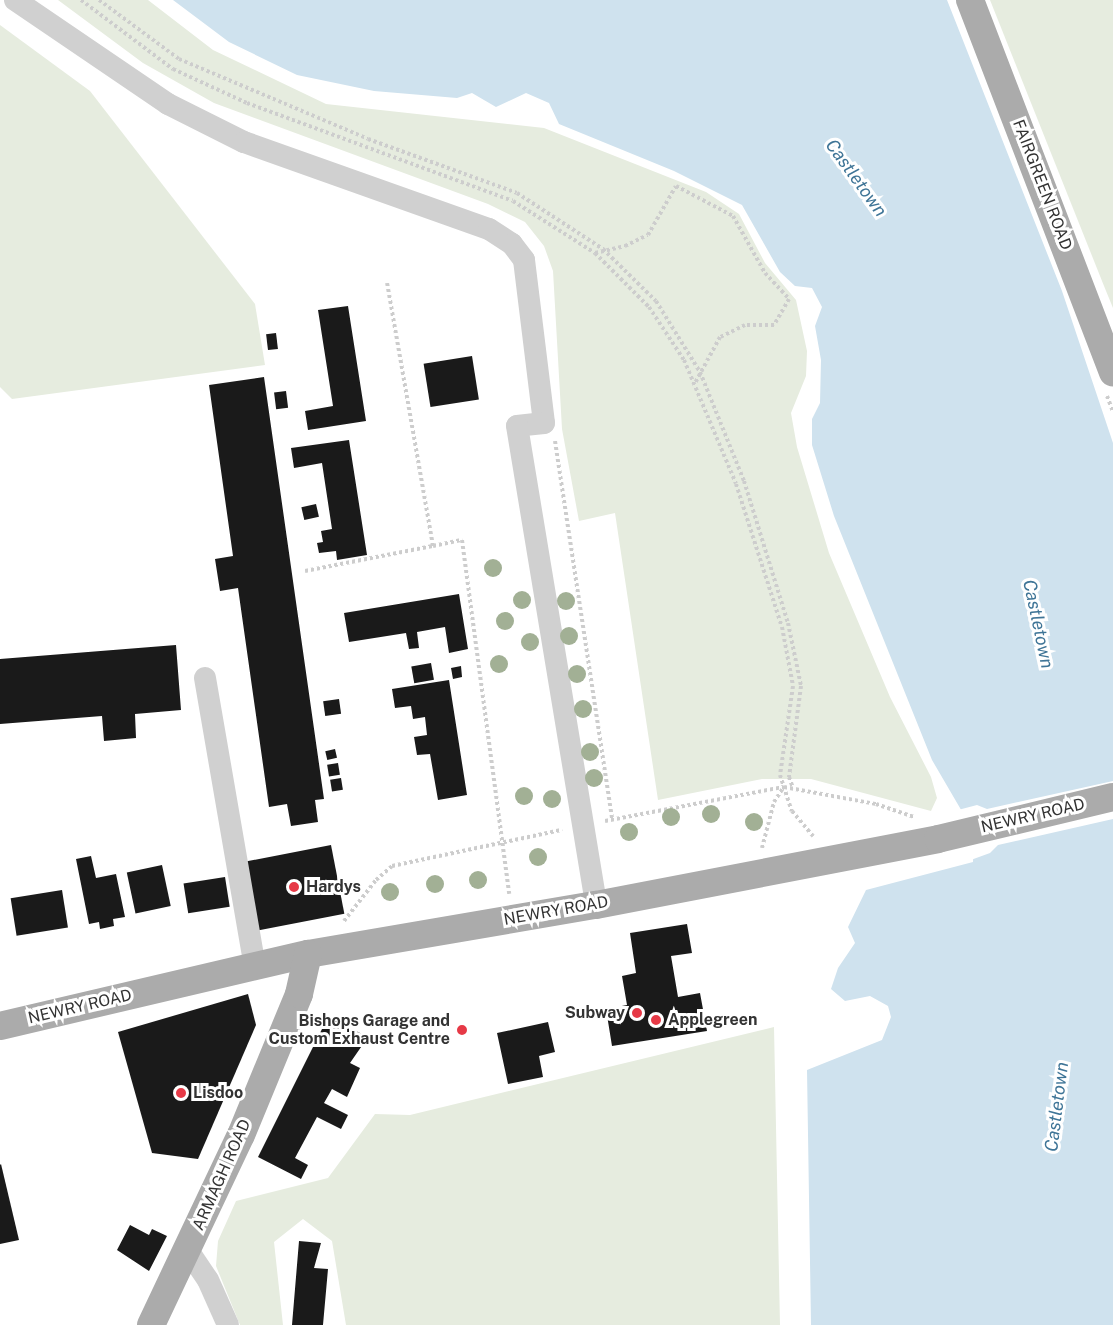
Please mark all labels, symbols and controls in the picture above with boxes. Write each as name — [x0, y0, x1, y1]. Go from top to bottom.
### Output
street label: FAIRGREEN ROAD — [1008, 117, 1076, 253]
water label: Castletown — [821, 135, 891, 221]
water label: Castletown — [1018, 578, 1058, 670]
street label: NEWRY ROAD — [979, 795, 1087, 837]
place label: Hardys — [306, 877, 361, 897]
marker: Hardys — [287, 880, 301, 894]
street label: NEWRY ROAD — [502, 892, 610, 930]
street label: NEWRY ROAD — [26, 986, 134, 1028]
place label: Subway — [565, 1003, 625, 1023]
marker: Subway — [630, 1006, 644, 1020]
place label: Applegreen — [668, 1010, 758, 1030]
place label: Bishops Garage and Custom Exhaust Centre — [269, 1011, 450, 1049]
marker: Applegreen — [649, 1013, 663, 1027]
marker: Bishops Garage and Custom Exhaust Centre — [455, 1023, 469, 1037]
water label: Castletown — [1041, 1061, 1073, 1153]
place label: Lisdoo — [193, 1083, 243, 1103]
marker: Lisdoo — [174, 1086, 188, 1100]
street label: ARMAGH ROAD — [189, 1117, 255, 1233]

